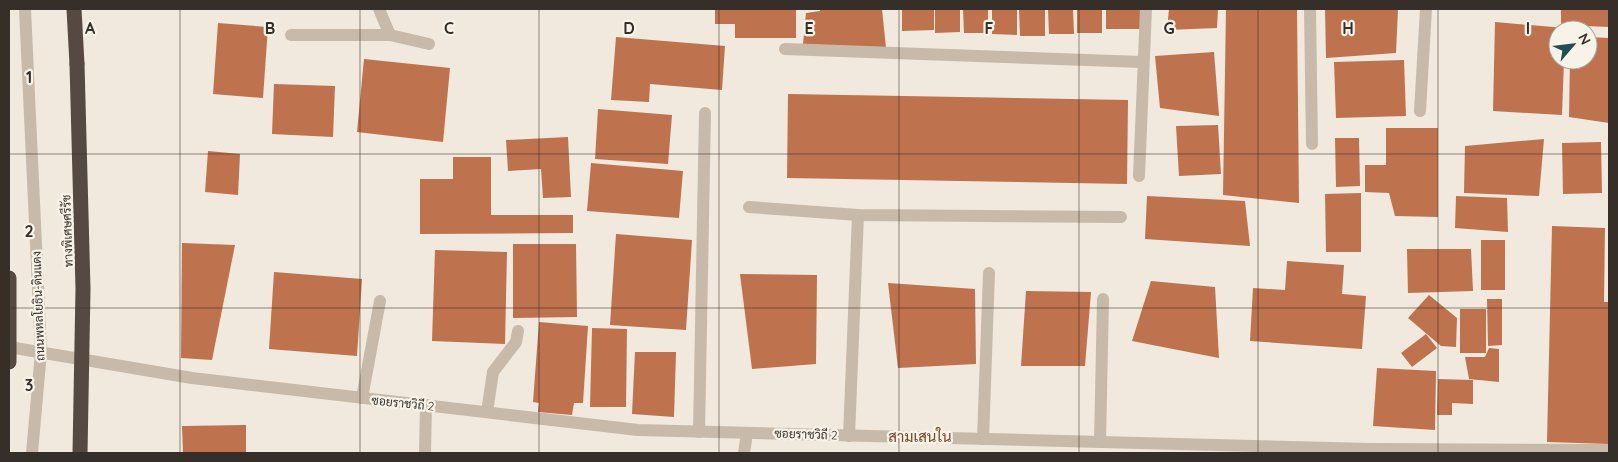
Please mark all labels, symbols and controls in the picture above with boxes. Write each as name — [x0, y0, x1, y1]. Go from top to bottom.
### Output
text: A — [85, 18, 96, 38]
text: B — [265, 18, 275, 38]
text: C — [444, 18, 454, 38]
text: D — [623, 18, 635, 38]
text: E — [804, 18, 814, 38]
text: F — [985, 18, 994, 38]
text: G — [1163, 18, 1175, 38]
text: H — [1342, 18, 1354, 38]
text: I — [1526, 18, 1530, 38]
north arrow — [1548, 20, 1598, 70]
text: N — [1574, 30, 1595, 48]
text: 1 — [26, 67, 32, 87]
street label: ทางพิเศษศรีรัช — [58, 194, 76, 268]
text: 2 — [24, 221, 34, 241]
street label: ถนนพหลโยธิน-ดินแดง — [29, 251, 47, 361]
text: 3 — [25, 375, 33, 395]
street label: ซอยราชวิถี 2 — [371, 392, 436, 414]
street label: ซอยราชวิถี 2 — [774, 425, 838, 443]
district label: สามเสนใน — [888, 427, 952, 446]

